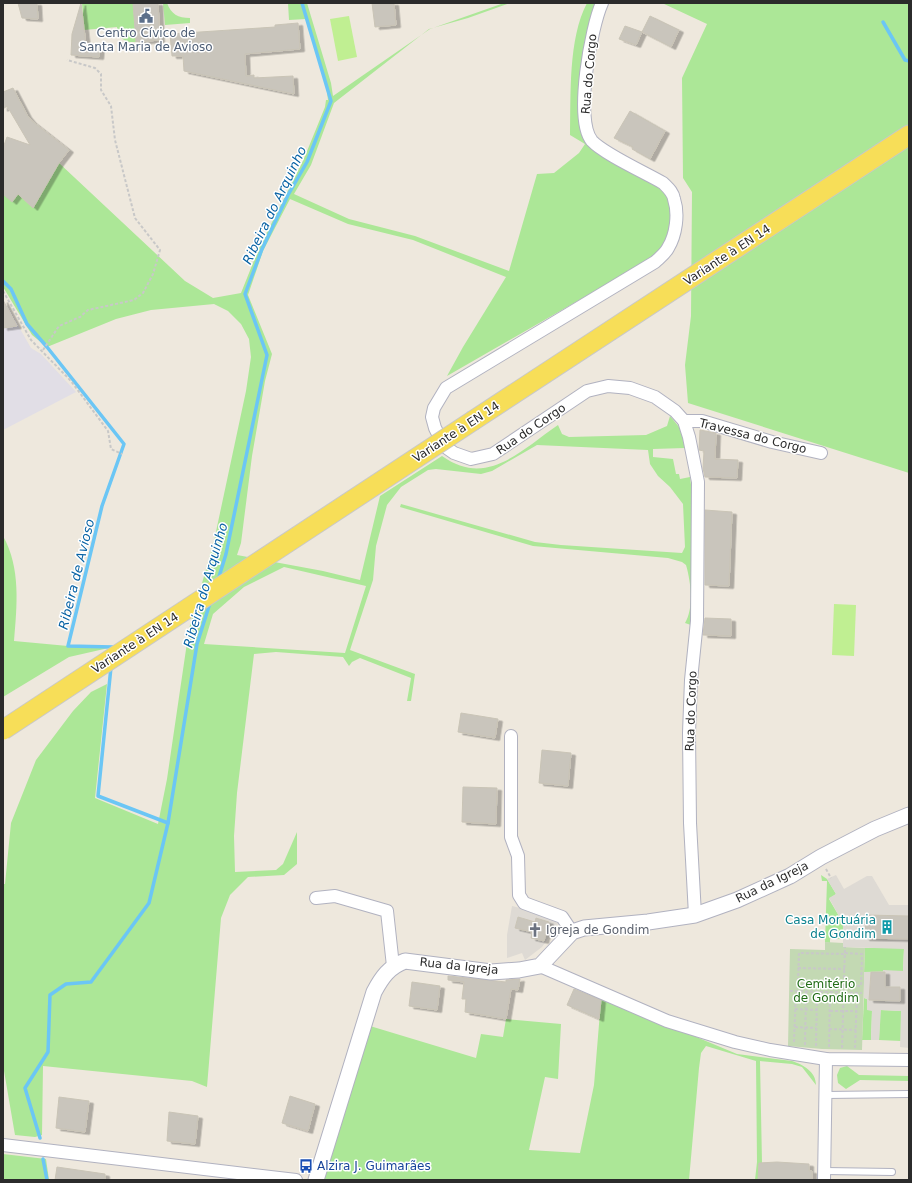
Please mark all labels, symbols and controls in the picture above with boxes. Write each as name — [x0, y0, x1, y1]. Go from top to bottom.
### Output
public building icon: Centro Cívico de Santa Maria de Avioso — [138, 8, 154, 24]
place label: Centro Cívico de Santa Maria de Avioso — [79, 26, 213, 54]
street label: Rua do Corgo — [579, 33, 599, 115]
water label: Ribeira do Arquinho — [239, 144, 309, 267]
street label: Variante à EN 14 — [681, 222, 773, 288]
street label: Variante à EN 14 — [410, 399, 502, 465]
street label: Rua do Corgo — [494, 401, 568, 457]
street label: Travessa do Corgo — [697, 416, 808, 456]
water label: Ribeira de Avioso — [56, 517, 97, 631]
water label: Ribeira do Arquinho — [180, 521, 230, 649]
street label: Variante à EN 14 — [89, 610, 181, 676]
street label: Rua do Corgo — [683, 670, 699, 752]
street label: Rua da Igreja — [733, 858, 811, 906]
place label: Casa Mortuária de Gondim — [785, 913, 876, 941]
building icon: Casa Mortuária de Gondim — [879, 919, 895, 935]
church icon: Igreja de Gondim — [527, 922, 543, 938]
place label: Igreja de Gondim — [546, 923, 649, 937]
street label: Rua da Igreja — [419, 955, 499, 977]
park label: Cemitério de Gondim — [793, 977, 859, 1005]
bus stop icon: Alzira J. Guimarães — [298, 1158, 314, 1174]
place label: Alzira J. Guimarães — [317, 1159, 431, 1173]

